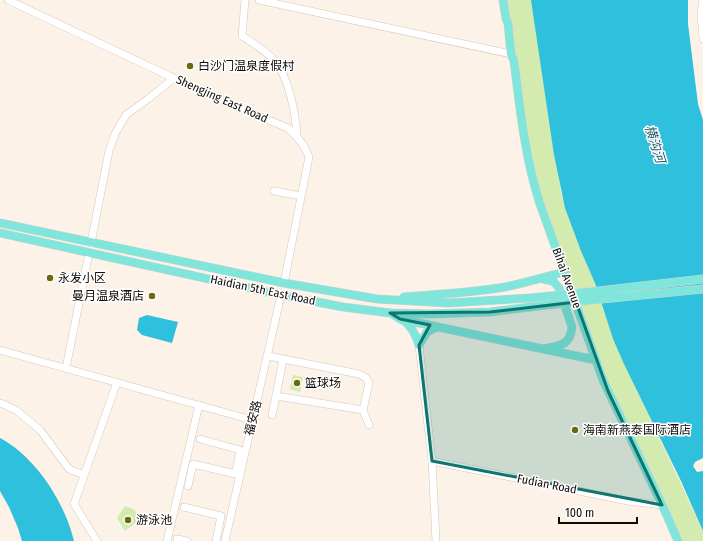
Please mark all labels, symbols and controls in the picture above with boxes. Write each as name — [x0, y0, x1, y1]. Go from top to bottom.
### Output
place label: 白沙门温泉度假村 — [198, 59, 295, 73]
marker: 白沙门温泉度假村 — [185, 61, 195, 71]
street label: Shengjing East Road — [174, 72, 270, 126]
water label: 横沟河 — [642, 123, 669, 168]
street label: Bihai Avenue — [550, 246, 584, 310]
place label: 永发小区 — [58, 271, 106, 285]
street label: Haidian 5th East Road — [209, 272, 317, 308]
marker: 永发小区 — [45, 273, 55, 283]
place label: 曼月温泉酒店 — [72, 289, 144, 303]
marker: 曼月温泉酒店 — [147, 291, 157, 301]
place label: 篮球场 — [305, 376, 341, 390]
marker: 篮球场 — [292, 378, 302, 388]
street label: 福安路 — [242, 399, 264, 437]
place label: 海南新燕泰国际酒店 — [583, 423, 691, 437]
marker: 海南新燕泰国际酒店 — [570, 425, 580, 435]
street label: Fudian Road — [516, 471, 578, 497]
scale bar — [559, 499, 637, 525]
text: 100 m — [565, 506, 594, 520]
place label: 游泳池 — [136, 513, 172, 527]
marker: 游泳池 — [123, 515, 133, 525]

